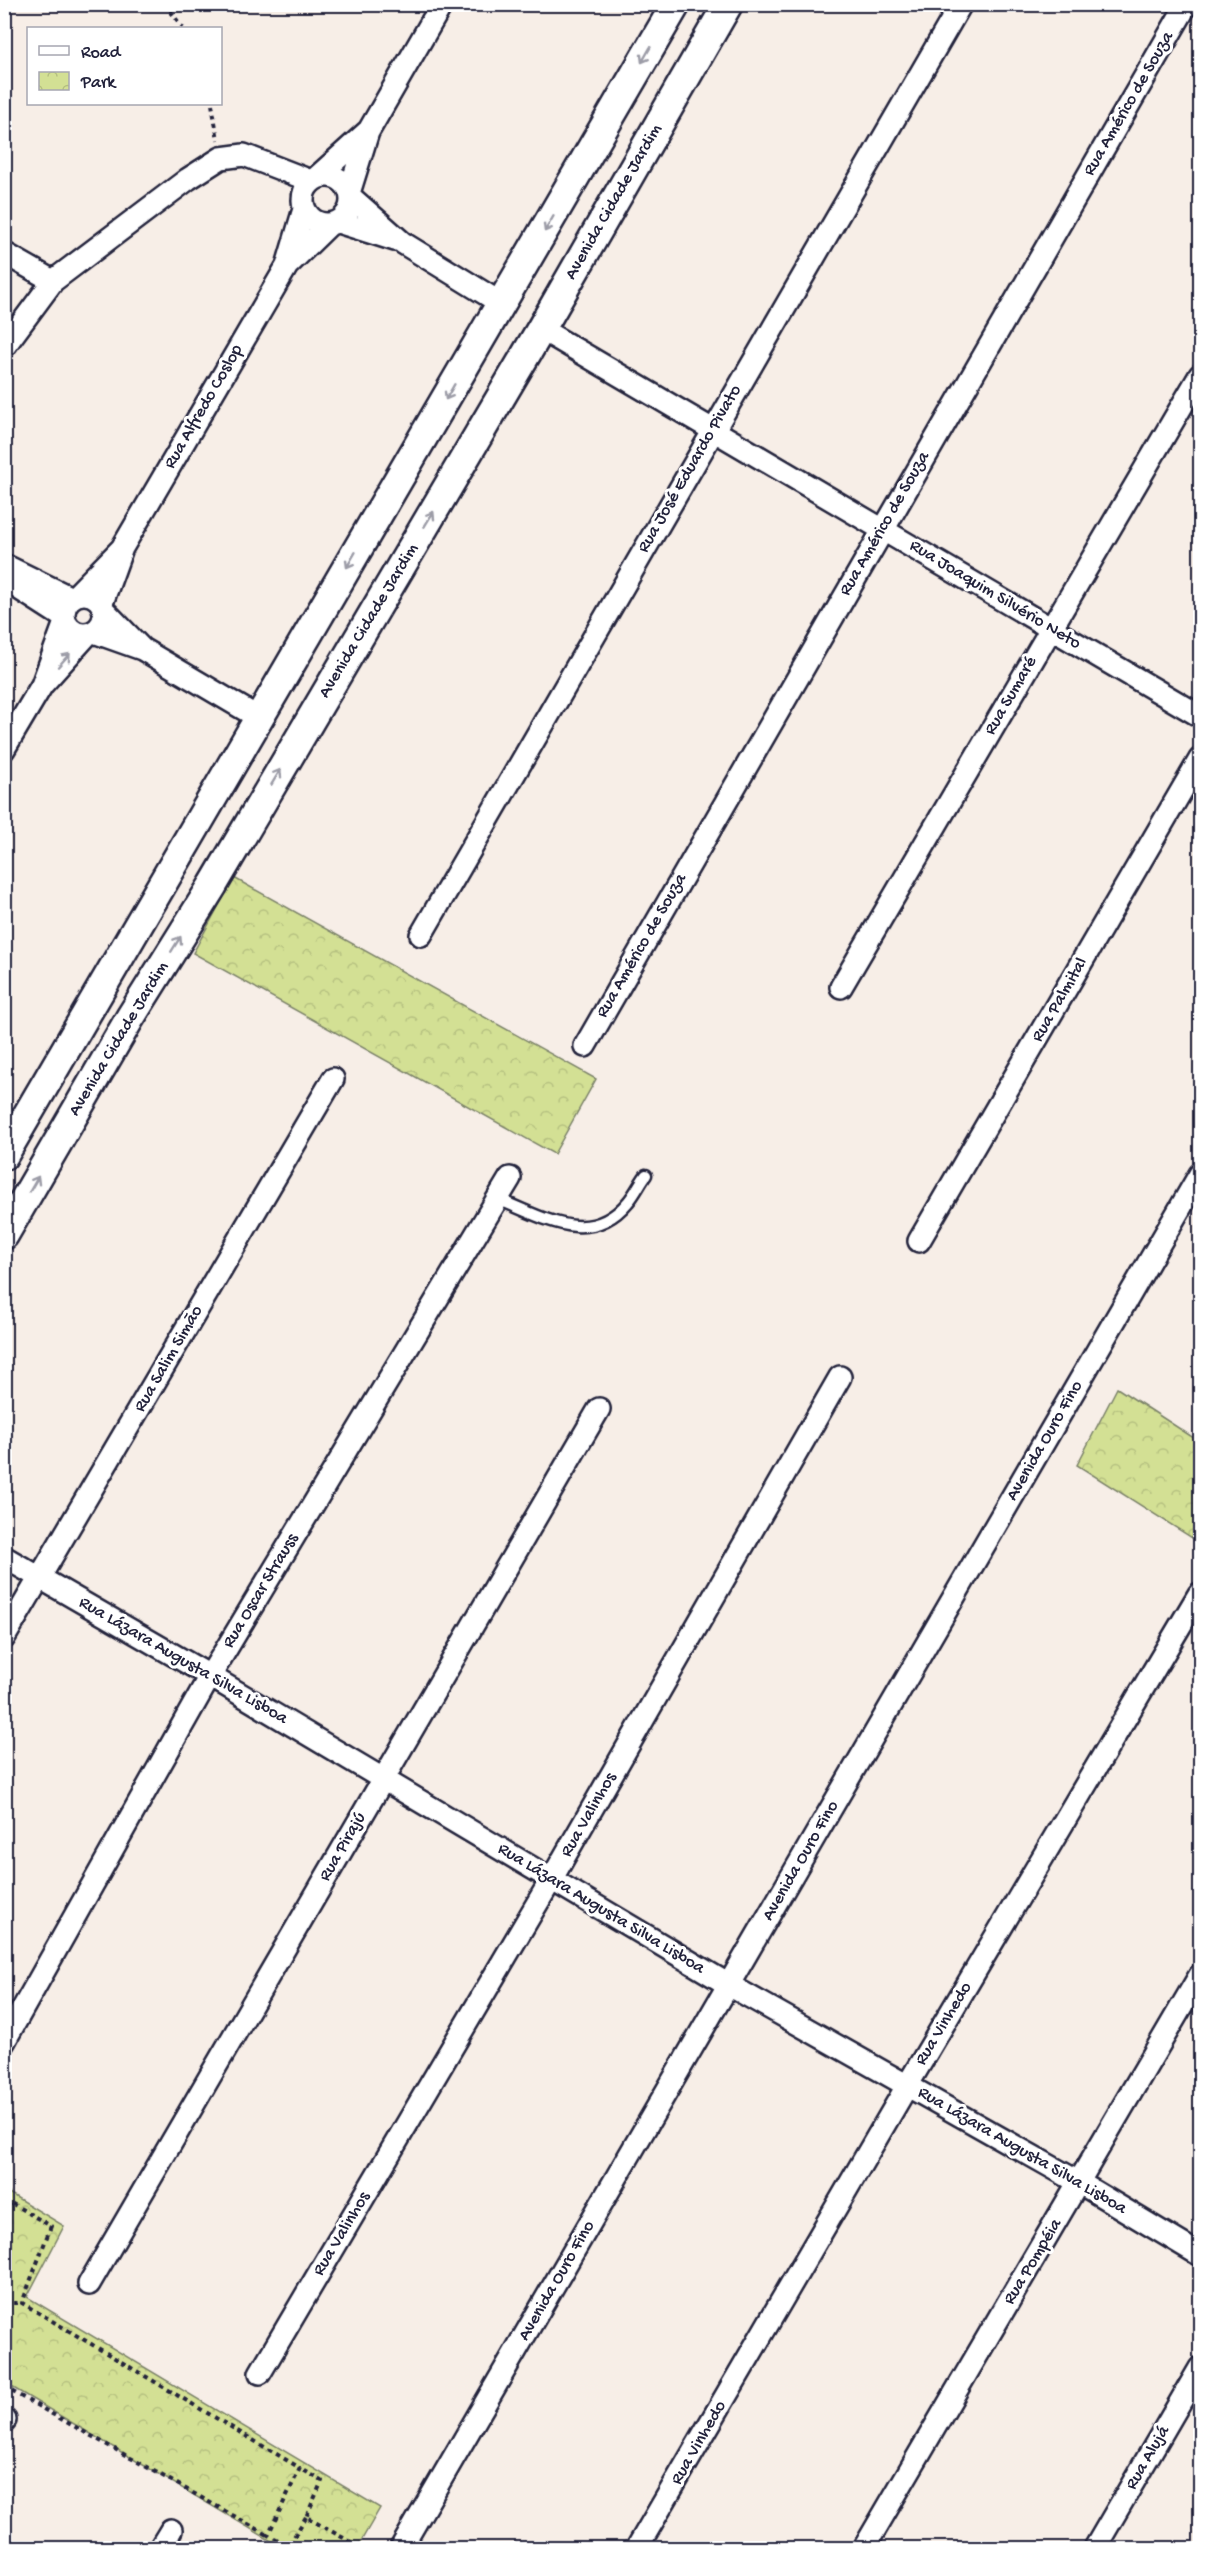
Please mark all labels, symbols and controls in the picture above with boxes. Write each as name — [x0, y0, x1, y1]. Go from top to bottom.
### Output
legend — [27, 27, 222, 105]
street label: Rua Américo de Souza — [1079, 27, 1179, 180]
text: Road — [81, 43, 122, 64]
one-way arrow — [640, 46, 652, 63]
text: Park — [80, 73, 117, 94]
street label: Avenida Cidade Jardim — [561, 120, 667, 284]
one-way arrow — [542, 215, 554, 232]
street label: Rua Alfredo Coslop — [160, 341, 248, 473]
street label: Rua José Eduardo Pivato — [633, 381, 747, 557]
one-way arrow — [444, 383, 456, 400]
street label: Rua Américo de Souza — [835, 447, 935, 600]
one-way arrow — [423, 511, 435, 528]
street label: Rua Joaquim Silvério Neto — [905, 535, 1085, 655]
street label: Avenida Cidade Jardim — [315, 540, 424, 702]
one-way arrow — [345, 551, 357, 568]
street label: Rua Sumaré — [980, 652, 1042, 739]
one-way arrow — [57, 653, 71, 668]
one-way arrow — [271, 769, 283, 786]
street label: Rua Américo de Souza — [592, 869, 692, 1022]
one-way arrow — [169, 936, 182, 953]
street label: Rua Palmital — [1027, 954, 1093, 1046]
street label: Avenida Cidade Jardim — [65, 958, 174, 1120]
one-way arrow — [28, 1176, 40, 1193]
street label: Rua Salim Simão — [130, 1302, 208, 1416]
street label: Avenida Ouro Fino — [1002, 1377, 1088, 1505]
street label: Rua Oscar Strauss — [218, 1529, 304, 1652]
street label: Rua Lázara Augusta Silva Lisboa — [75, 1593, 292, 1730]
street label: Rua Valinhos — [556, 1768, 622, 1861]
street label: Avenida Ouro Fino — [758, 1797, 844, 1925]
street label: Rua Pirajú — [315, 1808, 371, 1885]
street label: Rua Lázara Augusta Silva Lisboa — [494, 1839, 709, 1980]
street label: Rua Vinhedo — [911, 1979, 977, 2069]
street label: Rua Lázara Augusta Silva Lisboa — [914, 2083, 1131, 2220]
street label: Rua Valinhos — [309, 2187, 376, 2280]
street label: Rua Pompéia — [999, 2214, 1067, 2309]
street label: Avenida Ouro Fino — [514, 2217, 600, 2345]
street label: Rua Vinhedo — [667, 2397, 731, 2489]
street label: Rua Alujá — [1121, 2421, 1175, 2494]

